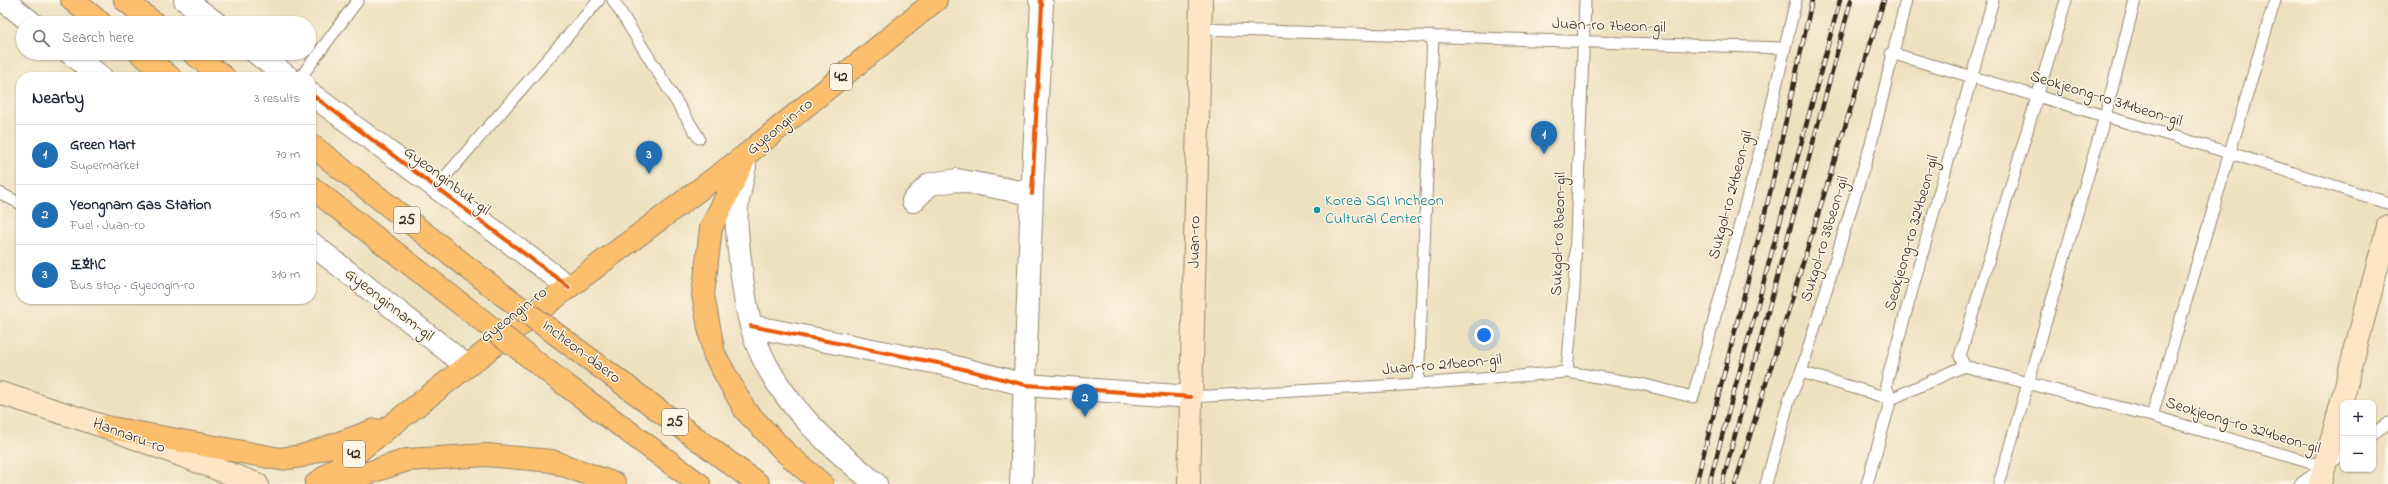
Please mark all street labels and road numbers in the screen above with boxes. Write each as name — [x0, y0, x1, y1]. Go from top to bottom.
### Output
street label: Juan-ro 7beon-gil — [1552, 12, 1667, 40]
road number: 42 — [830, 64, 852, 90]
street label: Seokjeong-ro 314beon-gil — [2027, 64, 2185, 134]
street label: Gyeongin-ro — [742, 93, 818, 161]
street label: Sukgol-ro 24beon-gil — [1702, 128, 1760, 262]
street label: Gyeonginbuk-gil — [398, 140, 496, 222]
street label: Seokjeong-ro 324beon-gil — [1878, 152, 1946, 314]
street label: Sukgol-ro 8beon-gil — [1545, 171, 1573, 296]
street label: Sukgol-ro 38beon-gil — [1794, 173, 1856, 305]
road number: 25 — [394, 207, 420, 233]
street label: Juan-ro — [1183, 215, 1207, 269]
street label: Gyeonginnam-gil — [339, 262, 439, 348]
street label: Gyeongin-ro — [475, 281, 553, 349]
street label: Incheon-daero — [536, 314, 626, 390]
street label: Juan-ro 21beon-gil — [1381, 348, 1503, 382]
street label: Seokjeong-ro 324beon-gil — [2162, 391, 2324, 461]
road number: 25 — [662, 409, 688, 435]
street label: Hannaru-ro — [89, 412, 169, 460]
road number: 42 — [343, 441, 365, 467]

